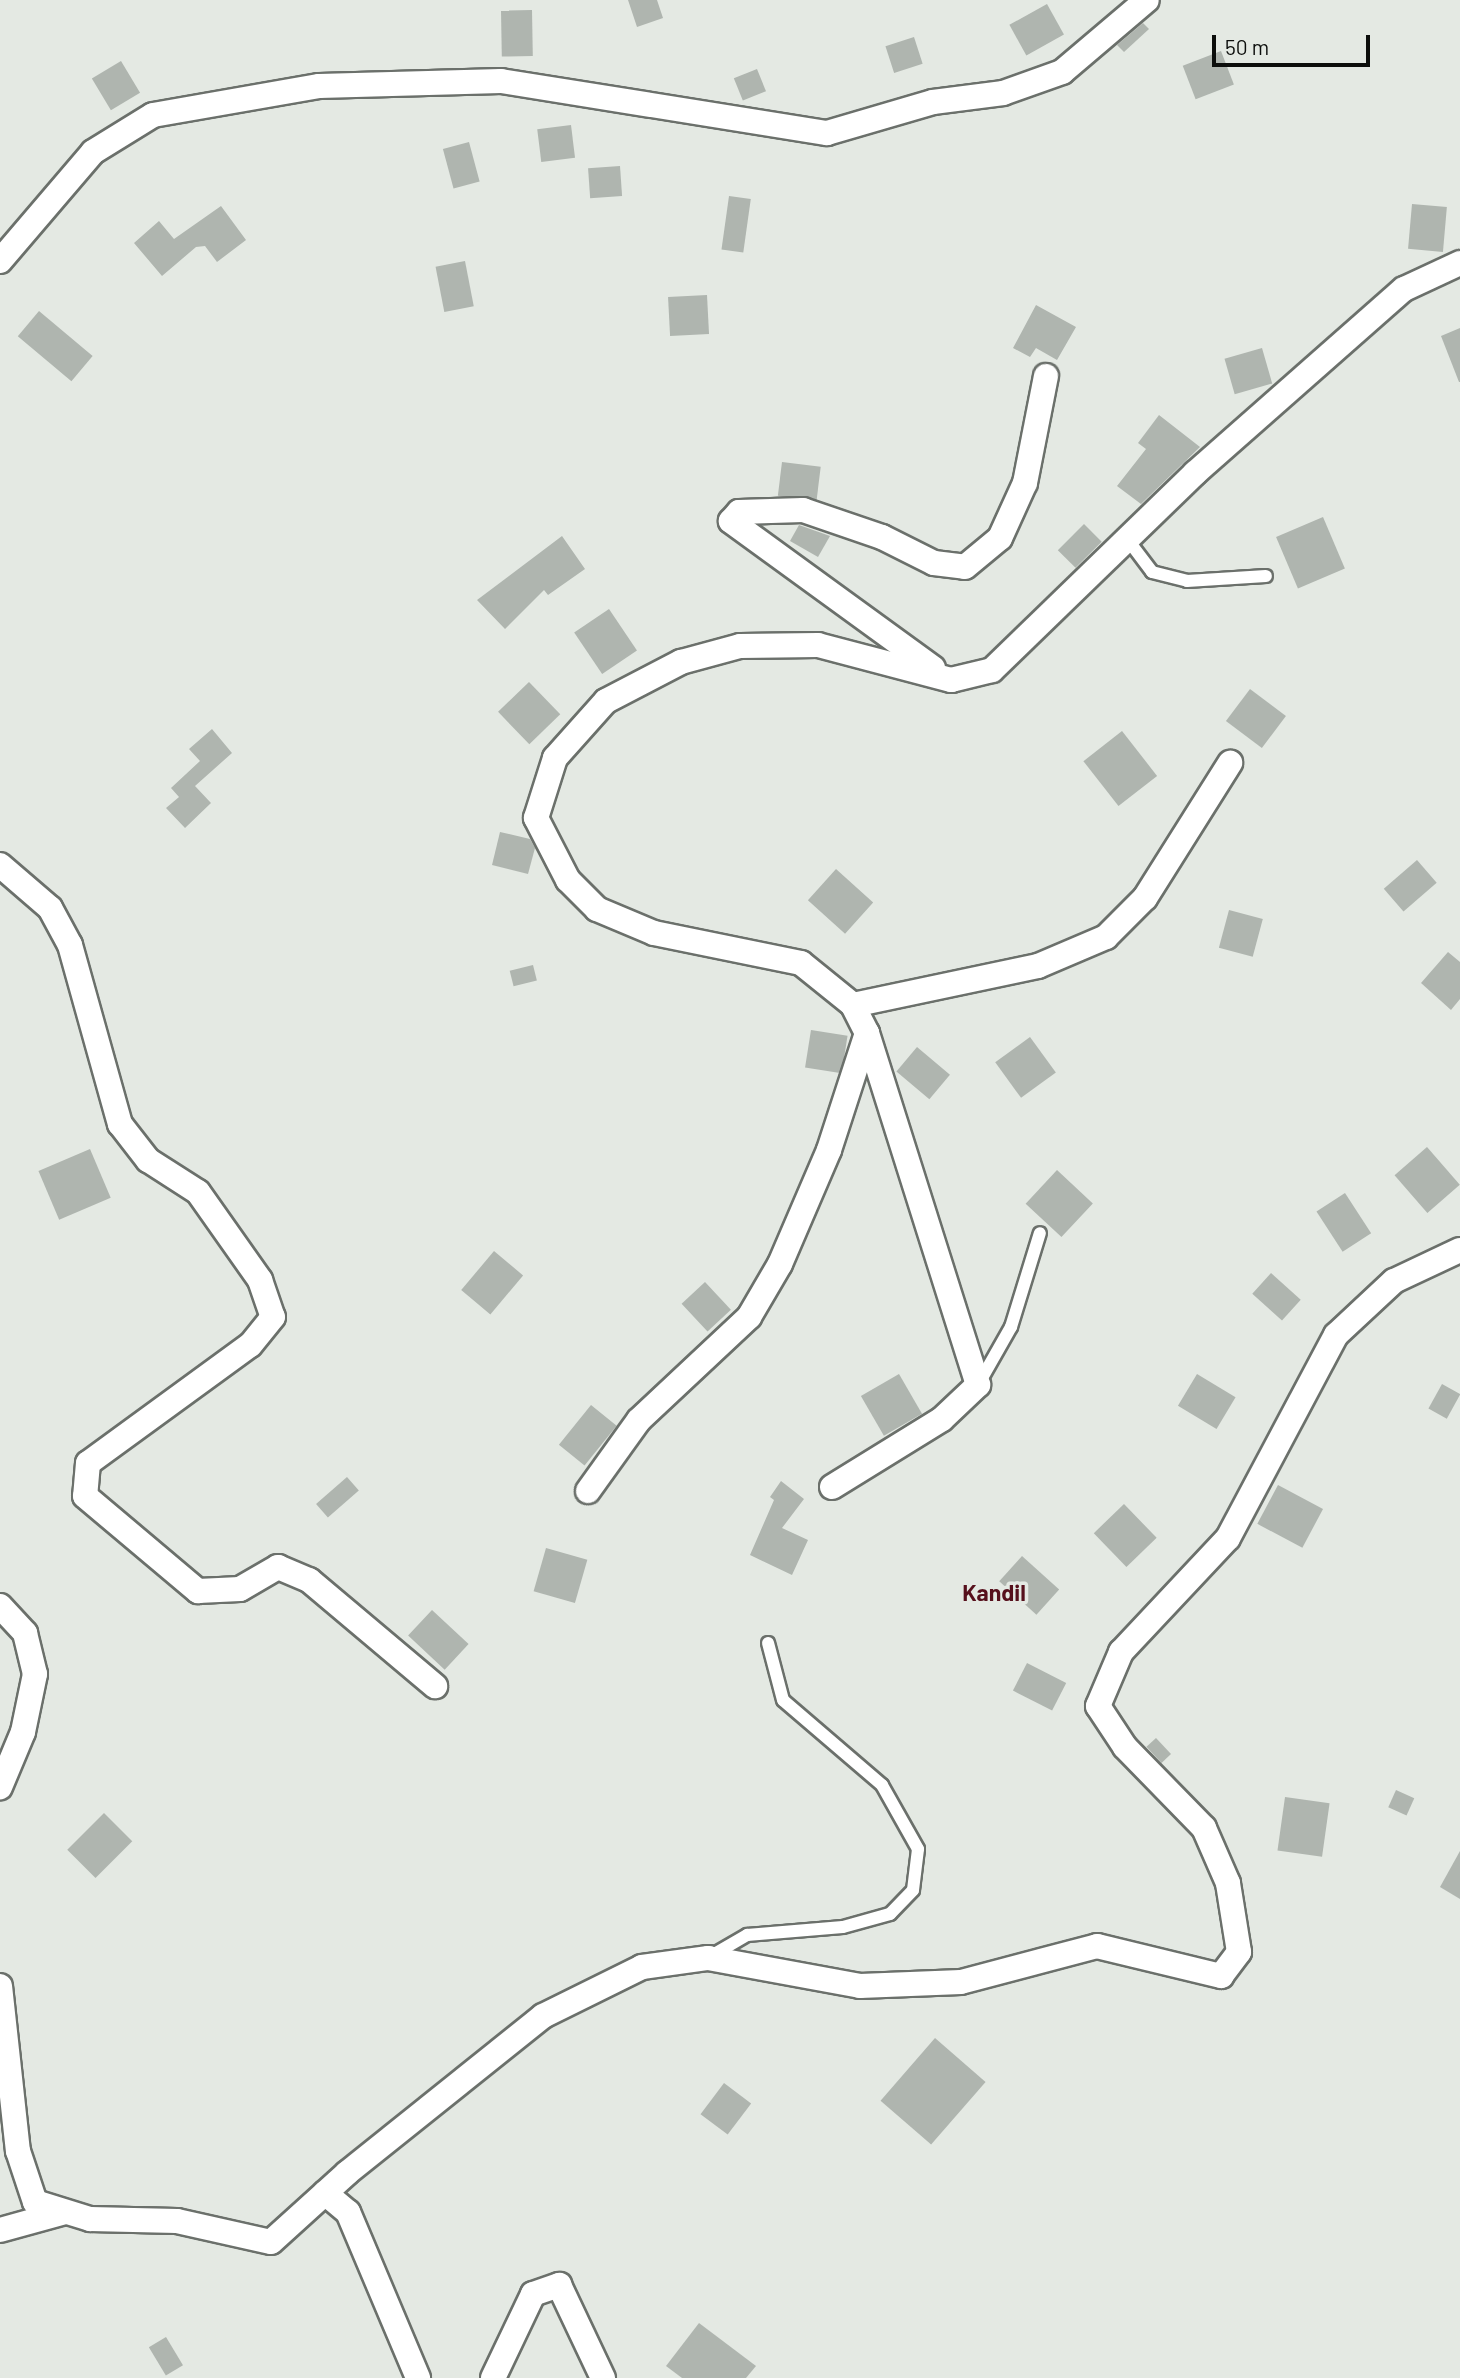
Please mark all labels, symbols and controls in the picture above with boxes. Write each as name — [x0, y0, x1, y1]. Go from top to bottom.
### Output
scale bar — [1215, 21, 1372, 65]
text: 50 m — [1225, 34, 1269, 59]
district label: Kandil — [962, 1578, 1026, 1606]

